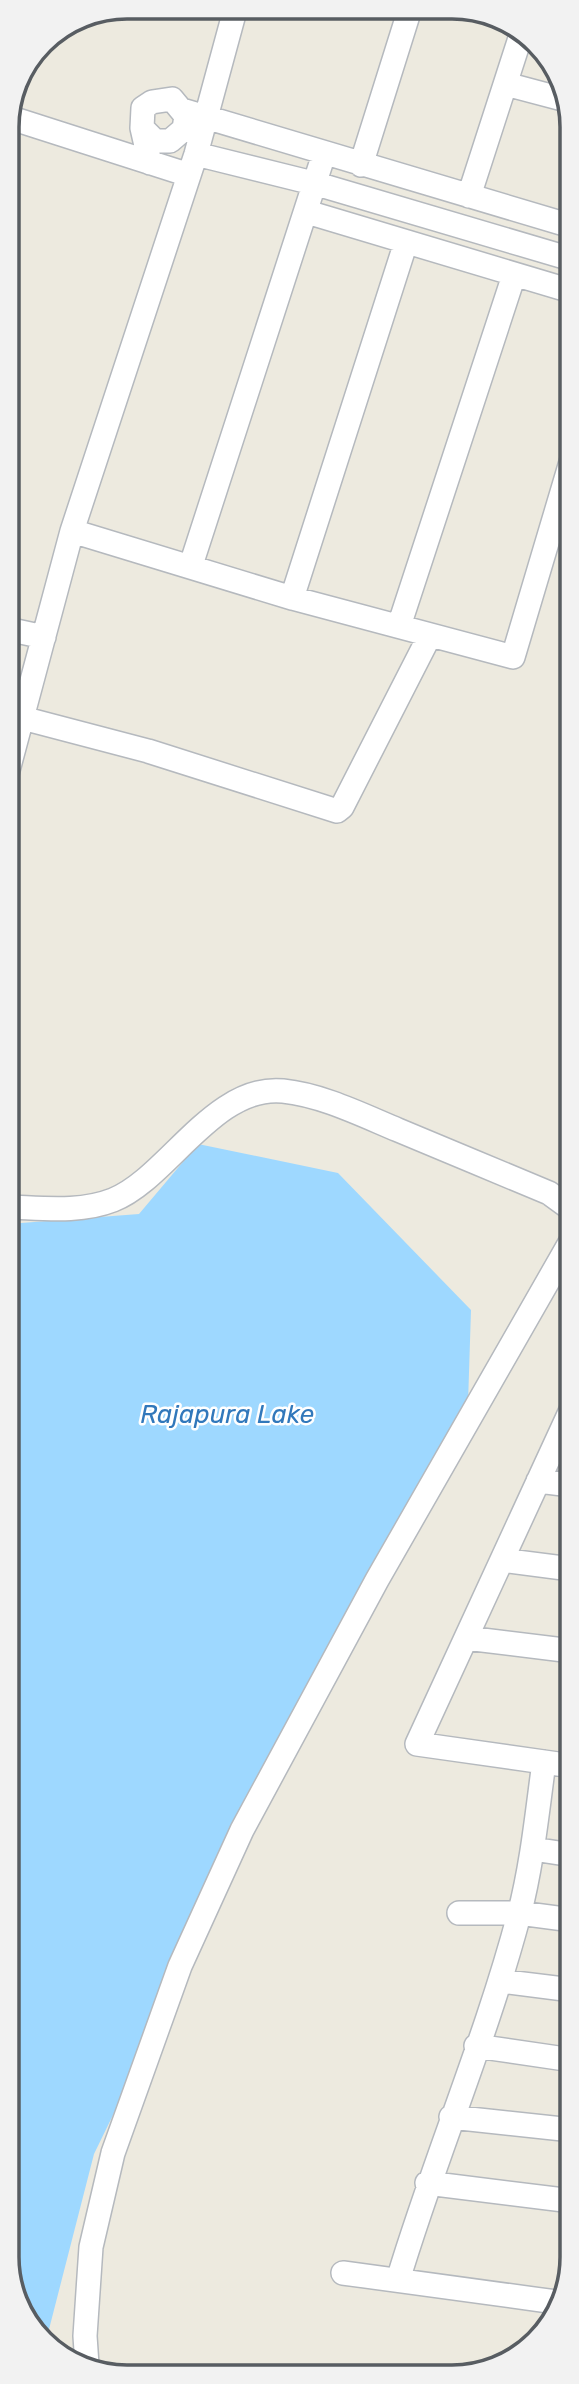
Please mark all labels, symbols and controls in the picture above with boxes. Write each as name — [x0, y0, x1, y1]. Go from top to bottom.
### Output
water label: Rajapura Lake — [140, 1399, 314, 1430]

